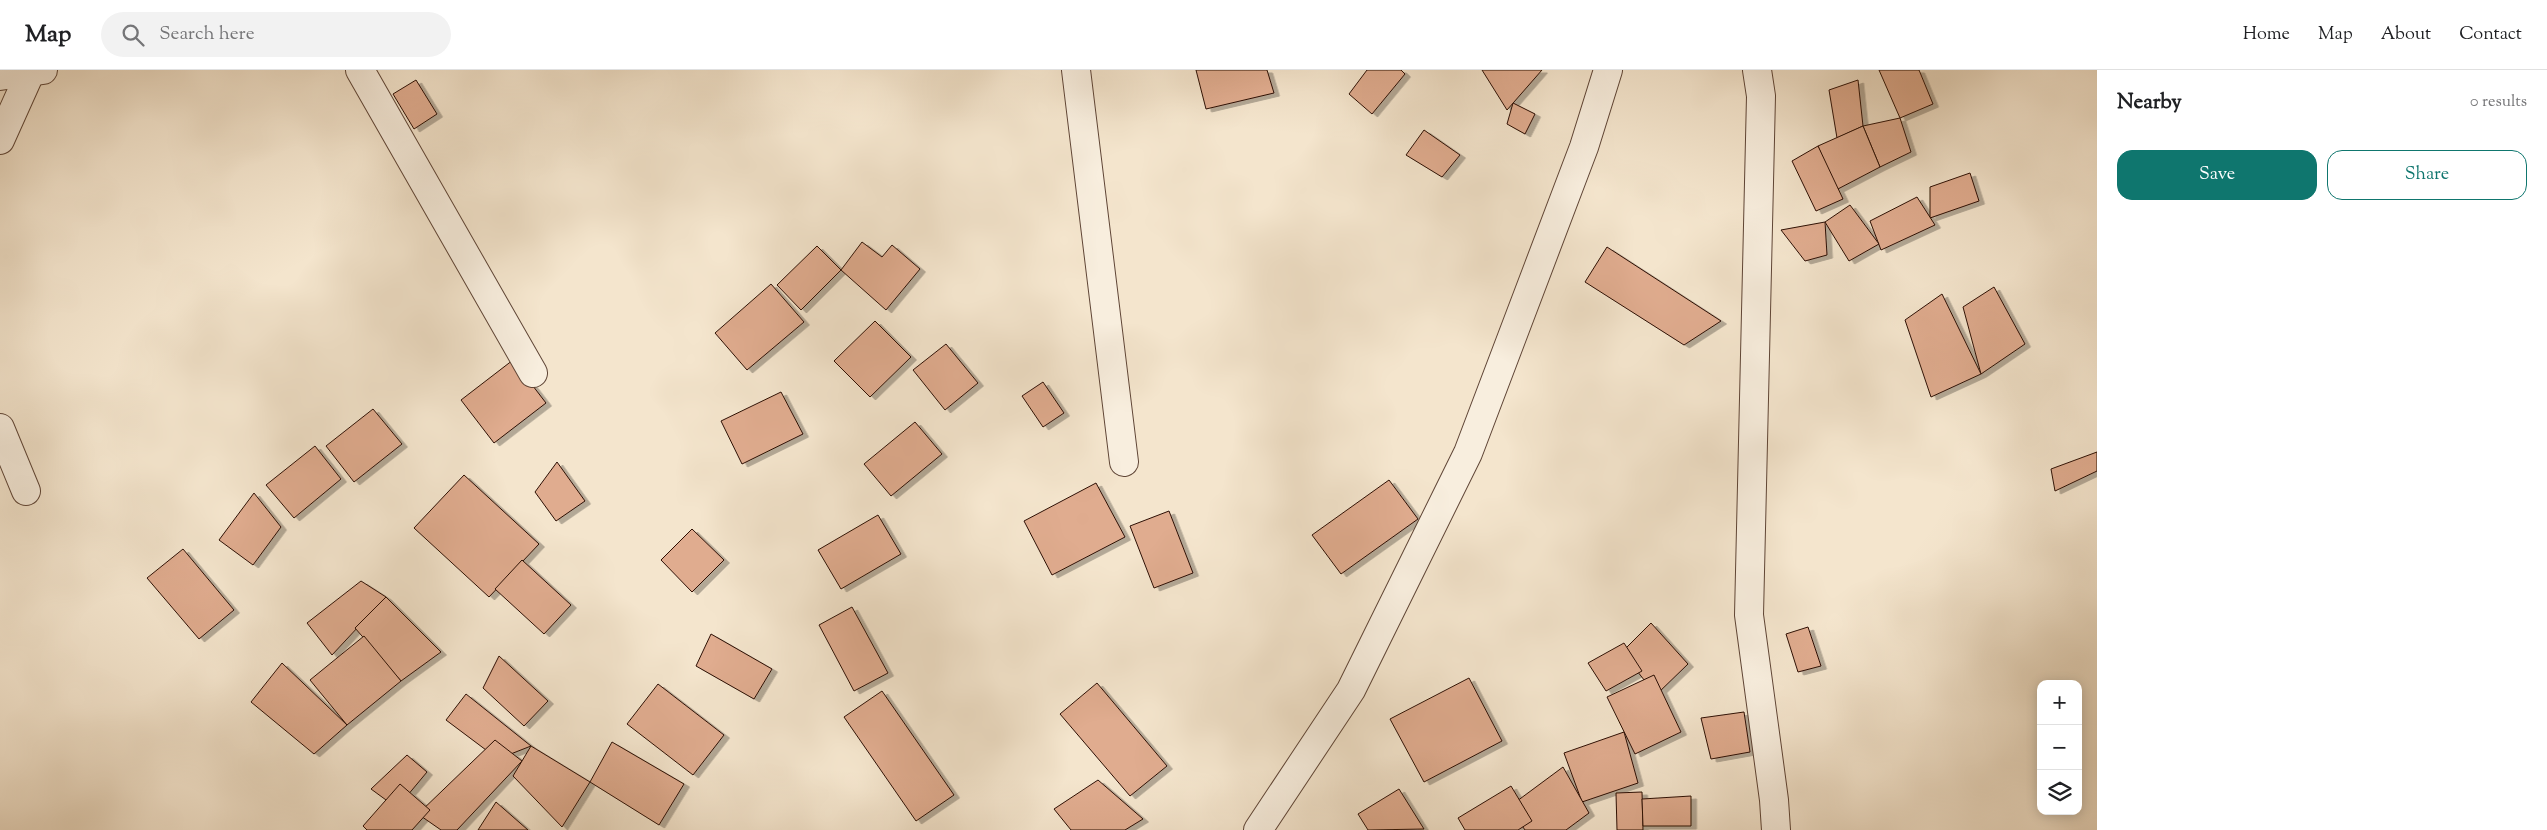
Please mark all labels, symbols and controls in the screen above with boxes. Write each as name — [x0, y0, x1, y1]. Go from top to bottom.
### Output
search box — [101, 12, 451, 57]
text: Map — [25, 18, 71, 52]
icon: search — [119, 21, 147, 49]
text: Search here — [159, 21, 255, 48]
text: Home — [2243, 22, 2290, 48]
text: Map — [2318, 22, 2353, 48]
text: About — [2381, 22, 2431, 48]
text: Contact — [2459, 22, 2522, 48]
text: Nearby — [2117, 88, 2182, 118]
text: 0 results — [2470, 91, 2527, 114]
button: Save — [2117, 150, 2317, 200]
button: Share — [2327, 150, 2527, 200]
map controls — [2037, 680, 2082, 815]
button: + — [2037, 680, 2082, 725]
button: − — [2037, 725, 2082, 770]
button: layers — [2037, 770, 2082, 815]

